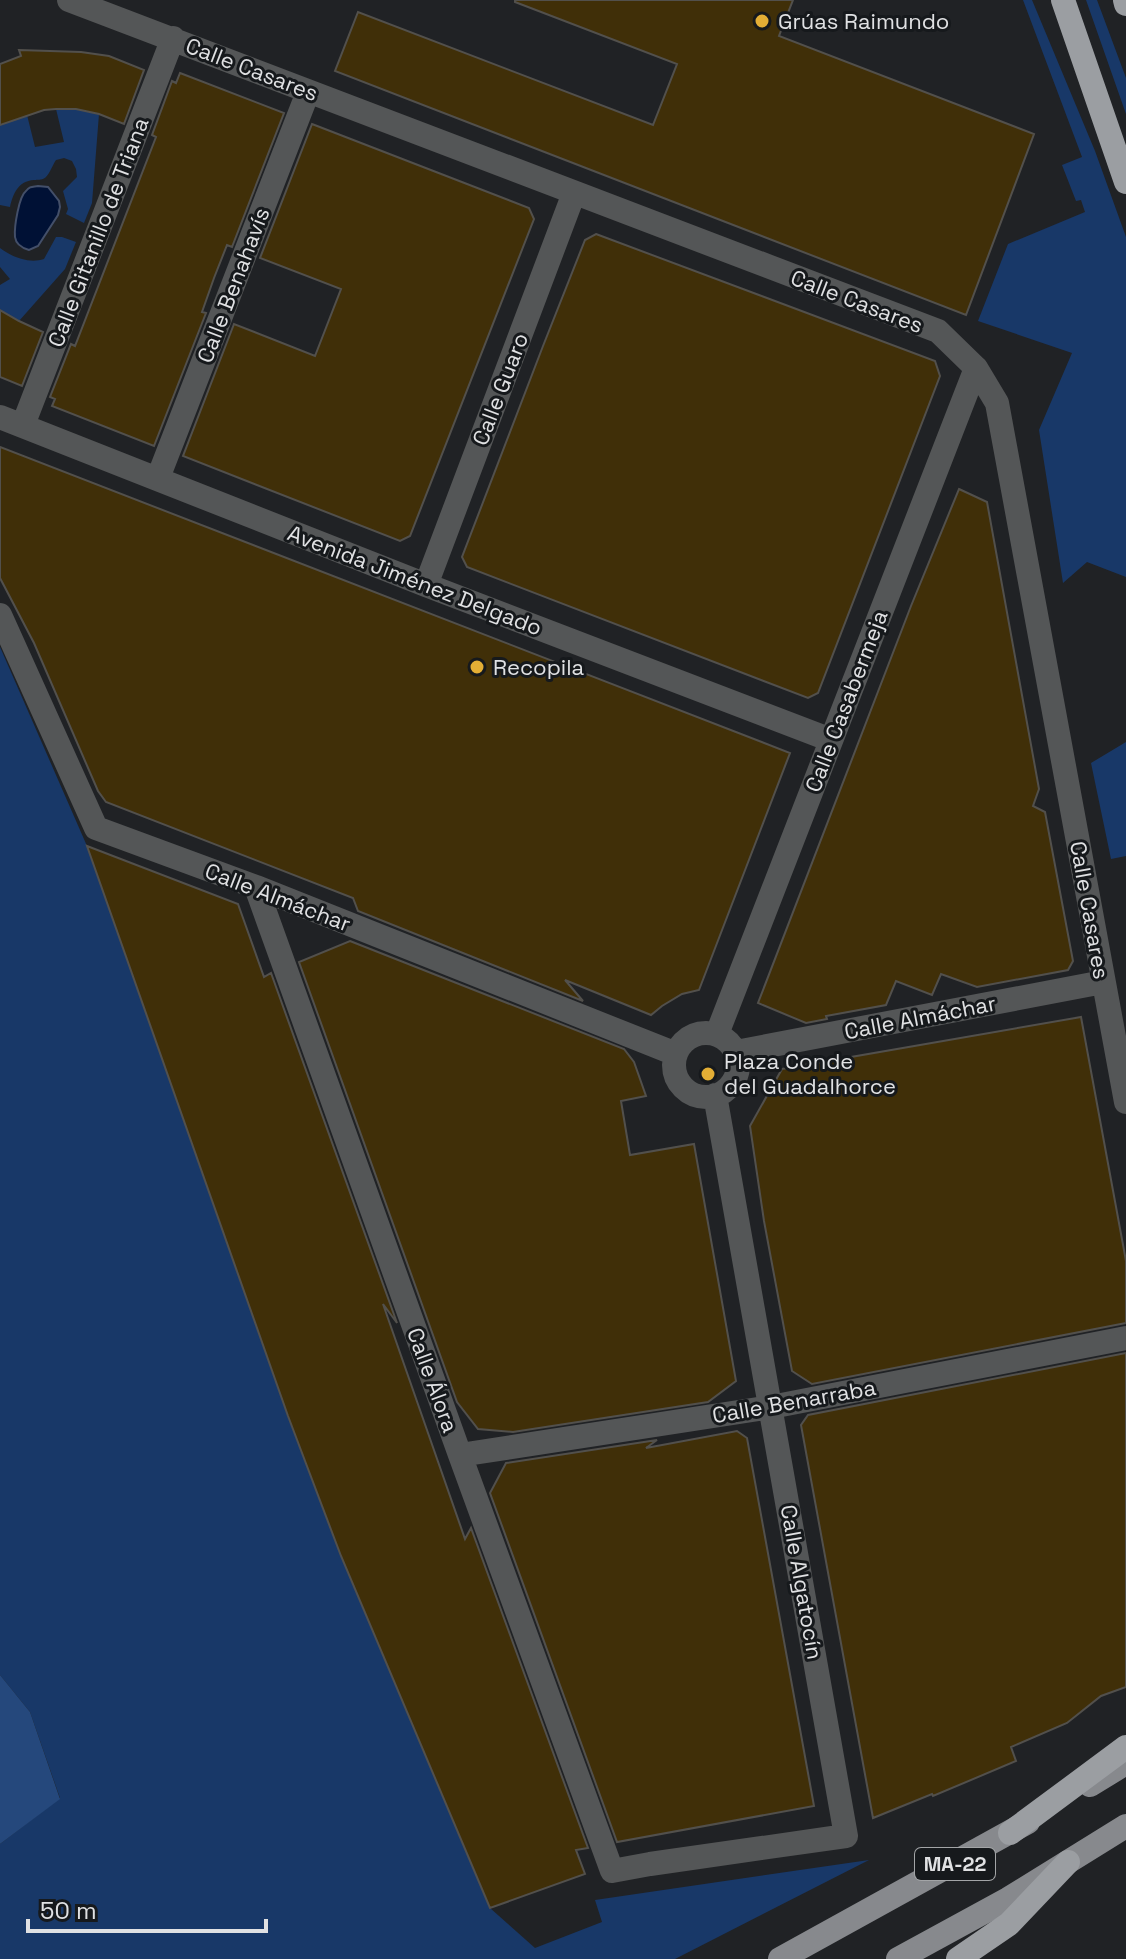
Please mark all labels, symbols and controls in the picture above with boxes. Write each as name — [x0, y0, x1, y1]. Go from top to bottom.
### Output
place label: Grúas Raimundo — [778, 7, 949, 35]
marker: Grúas Raimundo — [753, 12, 771, 30]
street label: Calle Casares — [182, 31, 322, 107]
street label: Calle Gitanillo de Triana — [41, 113, 155, 351]
street label: Calle Benahavís — [190, 203, 276, 367]
street label: Calle Casares — [787, 263, 927, 339]
street label: Calle Guaro — [466, 329, 534, 449]
street label: Avenida Jiménez Delgado — [284, 519, 546, 641]
street label: Calle Casabermeja — [798, 606, 894, 796]
place label: Recopila — [493, 653, 585, 681]
marker: Recopila — [468, 658, 486, 676]
street label: Calle Casares — [1064, 839, 1116, 981]
street label: Calle Almáchar — [201, 856, 355, 938]
street label: Calle Almáchar — [842, 989, 998, 1045]
place label: Plaza Conde del Guadalhorce — [724, 1047, 896, 1100]
marker: Plaza Conde del Guadalhorce — [699, 1065, 717, 1083]
street label: Calle Álora — [401, 1324, 465, 1436]
street label: Calle Benarraba — [710, 1373, 878, 1429]
street label: Calle Algatocín — [775, 1502, 829, 1662]
road number: MA-22 — [915, 1848, 995, 1880]
scale bar — [28, 1883, 266, 1933]
text: 50 m — [40, 1895, 97, 1926]

